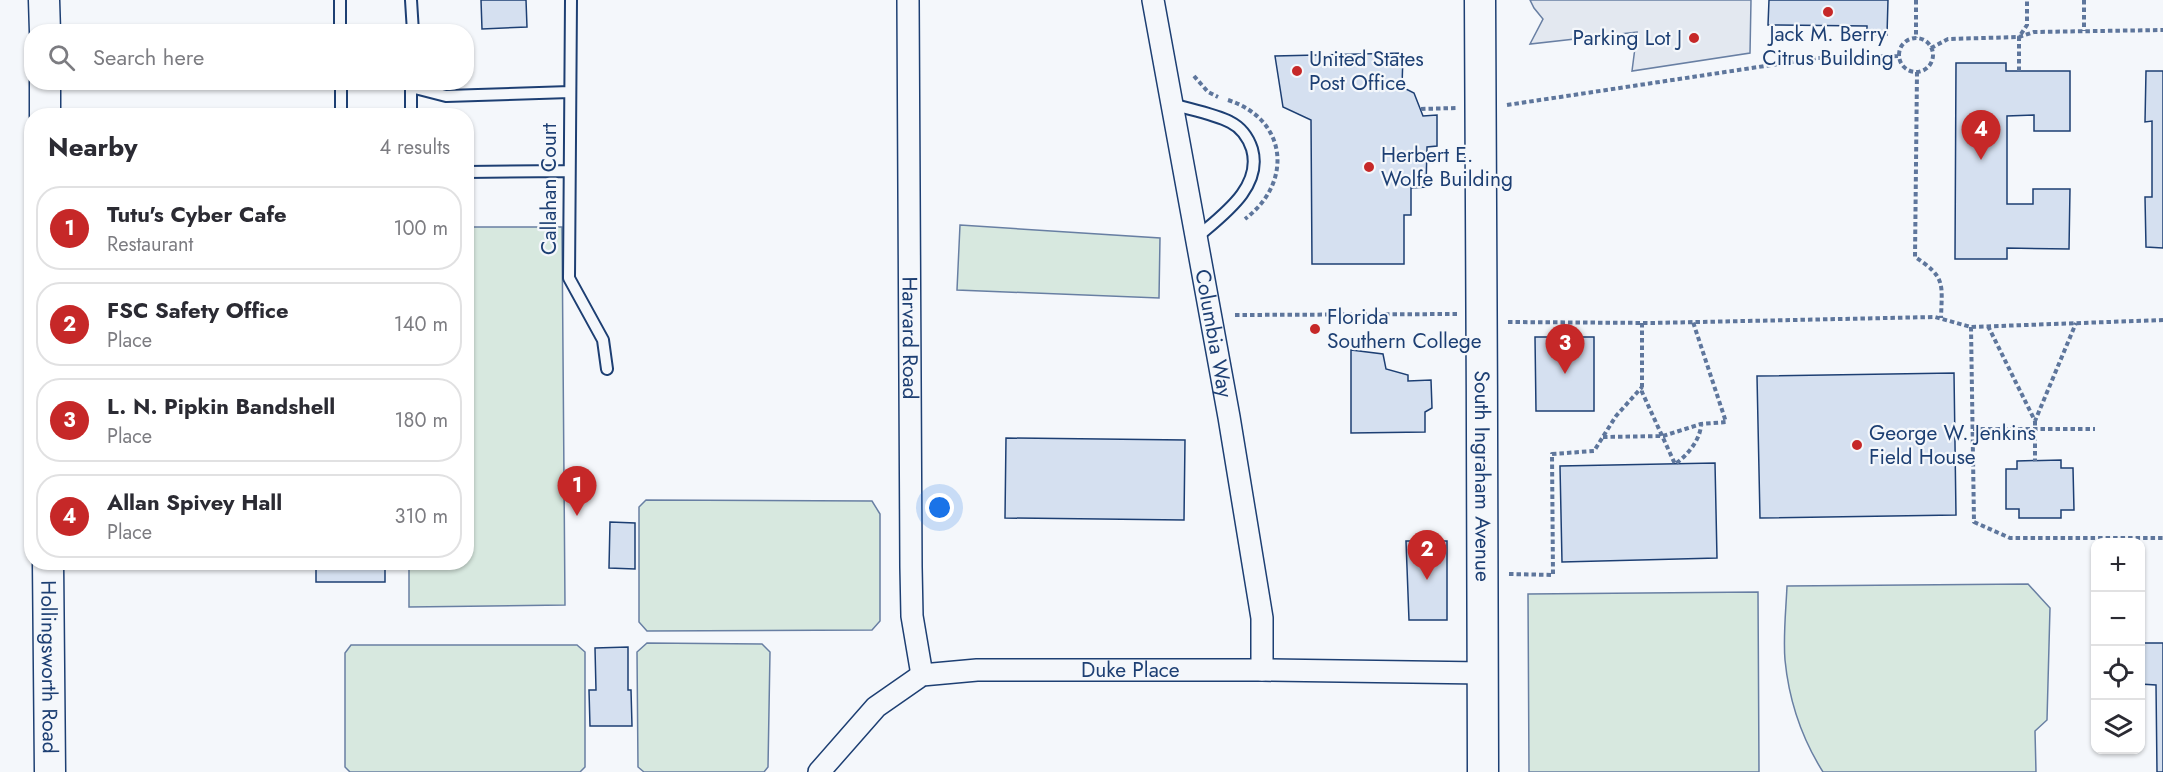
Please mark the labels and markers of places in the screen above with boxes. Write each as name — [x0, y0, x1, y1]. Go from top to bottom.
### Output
marker: Jack M. Berry Citrus Building — [1821, 5, 1835, 19]
place label: Jack M. Berry Citrus Building — [1762, 19, 1894, 73]
place label: Parking Lot J — [1573, 23, 1682, 53]
marker: Parking Lot J — [1687, 31, 1701, 45]
place label: United States Post Office — [1309, 44, 1424, 98]
marker: United States Post Office — [1290, 64, 1304, 78]
pin: 4 — [1962, 110, 2000, 160]
place label: Herbert E. Wolfe Building — [1381, 140, 1513, 194]
marker: Herbert E. Wolfe Building — [1362, 160, 1376, 174]
place label: Florida Southern College — [1327, 302, 1482, 356]
marker: Florida Southern College — [1308, 322, 1322, 336]
pin: 3 — [1546, 324, 1584, 374]
place label: George W. Jenkins Field House — [1869, 418, 2036, 472]
marker: George W. Jenkins Field House — [1850, 438, 1864, 452]
pin: 1 — [558, 466, 596, 516]
pin: 2 — [1408, 530, 1446, 580]

